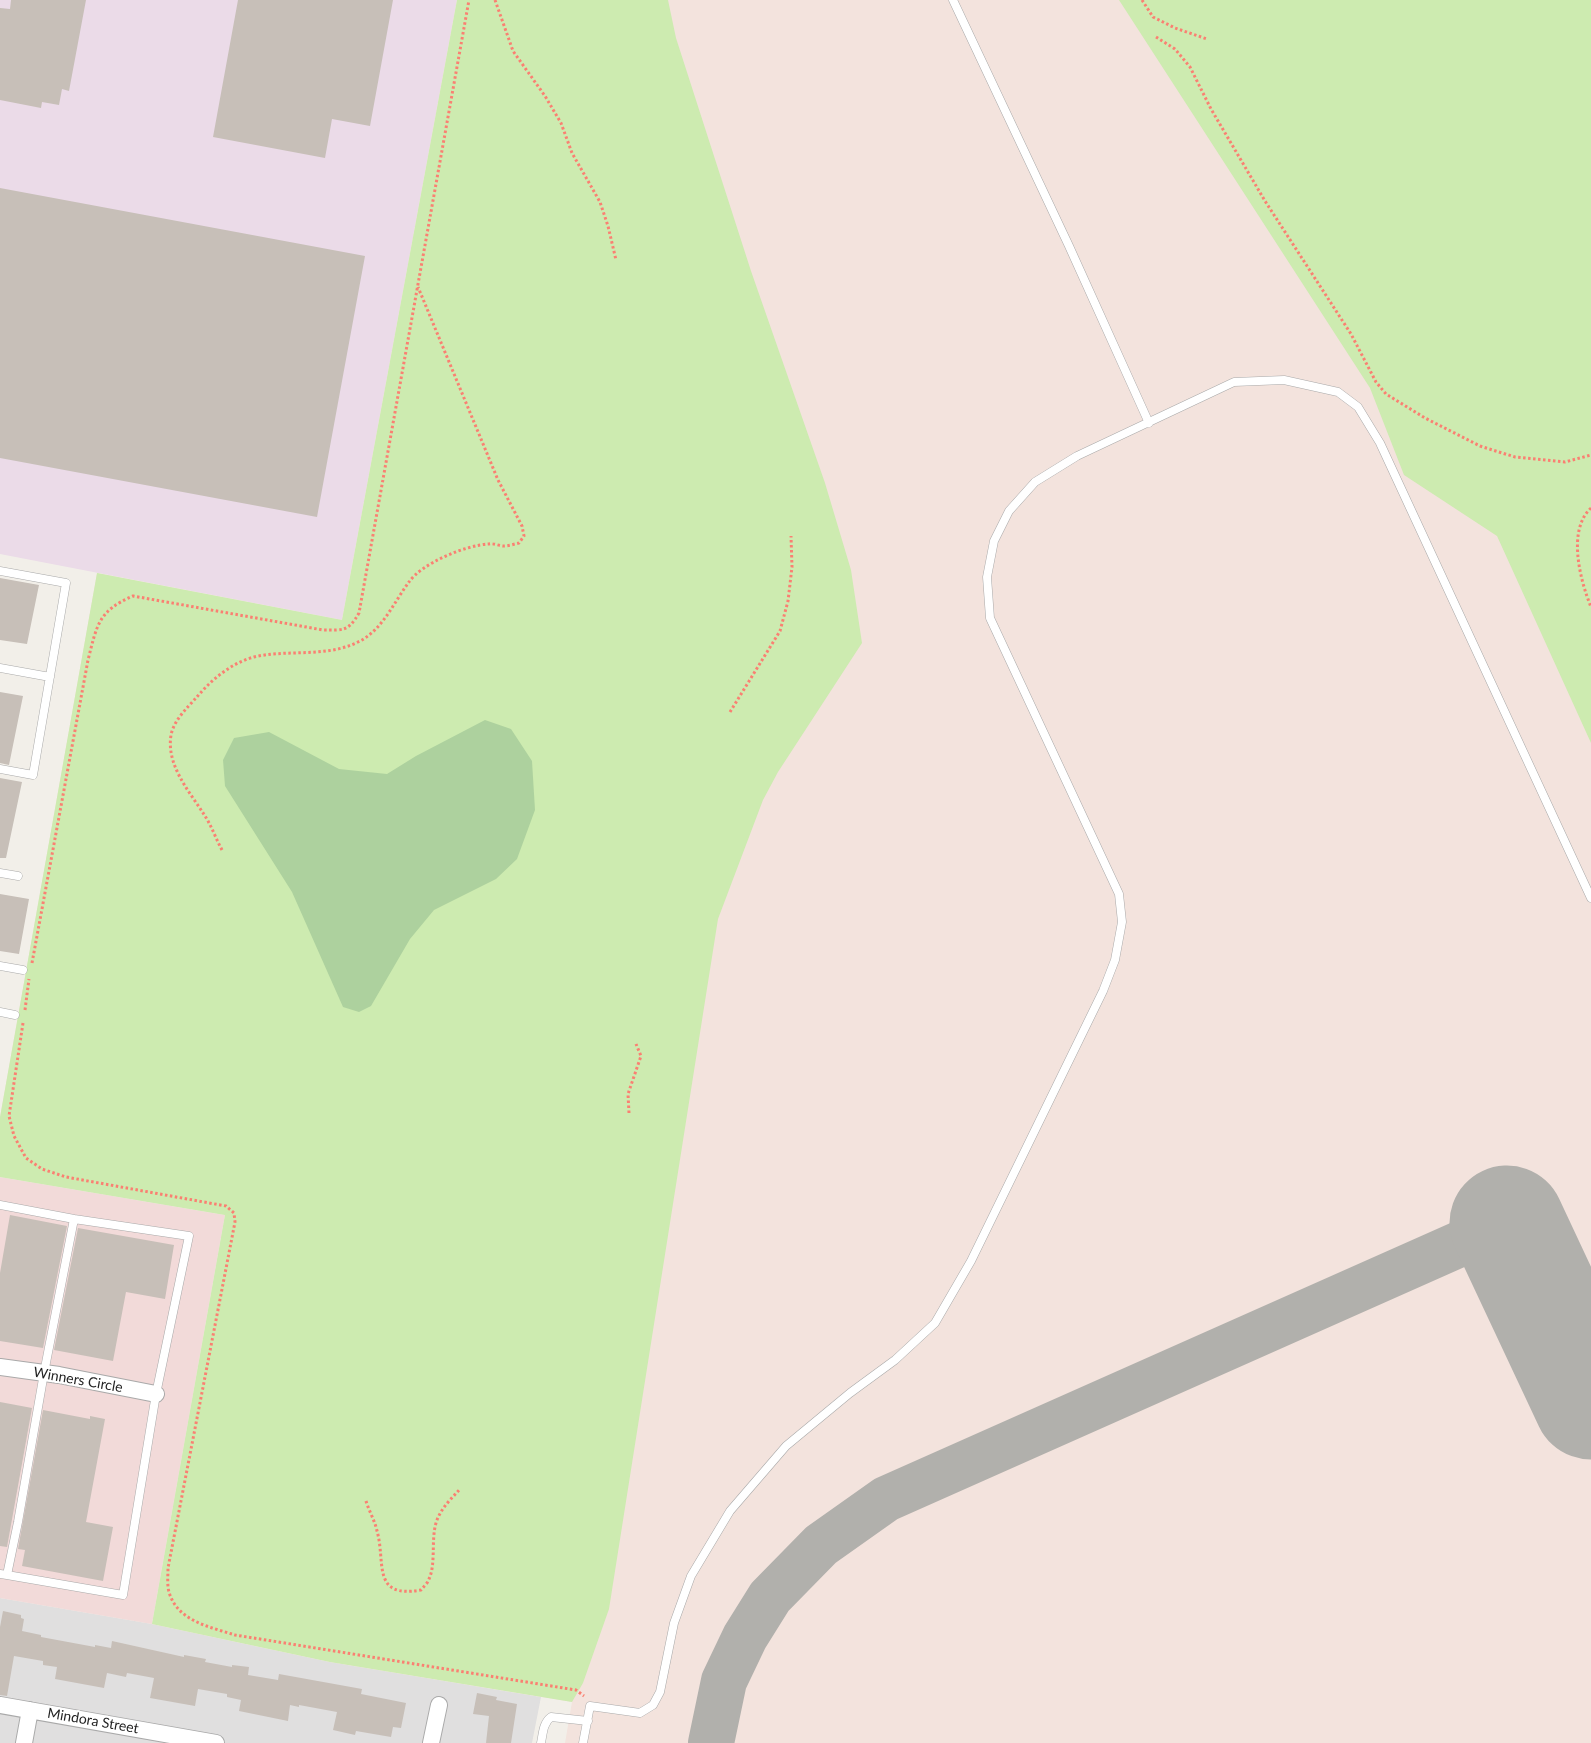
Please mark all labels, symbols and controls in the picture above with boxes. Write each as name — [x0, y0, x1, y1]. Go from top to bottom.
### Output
street label: Winners Circle — [32, 1364, 124, 1396]
street label: Mindora Street — [46, 1705, 140, 1737]

